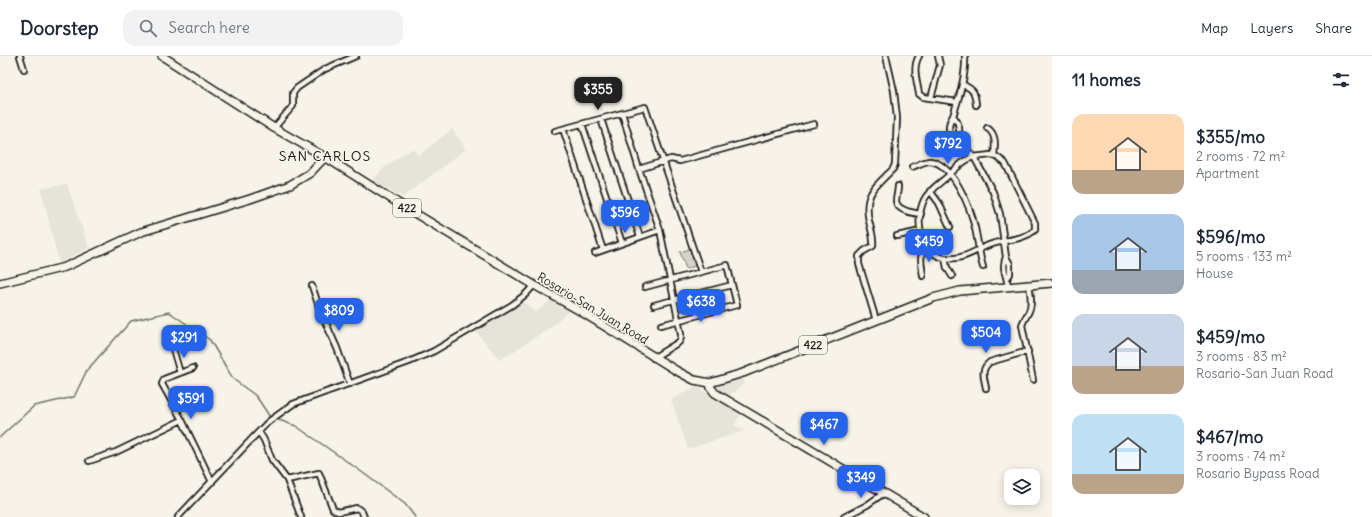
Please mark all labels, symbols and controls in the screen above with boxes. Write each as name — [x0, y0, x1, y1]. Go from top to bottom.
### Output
search box — [123, 10, 403, 46]
text: Doorstep — [20, 16, 99, 40]
icon: search — [137, 17, 159, 39]
text: Search here — [169, 18, 250, 37]
text: Map — [1201, 19, 1228, 37]
text: Layers — [1250, 19, 1293, 37]
text: Share — [1315, 19, 1352, 37]
text: 11 homes — [1072, 69, 1141, 91]
icon: filters — [1330, 69, 1352, 91]
pin: $355 — [574, 77, 622, 111]
text: $355 — [583, 81, 613, 98]
text: $355/mo — [1196, 126, 1265, 148]
icon: home — [1104, 130, 1152, 178]
pin: $792 — [924, 131, 972, 165]
text: $792 — [934, 135, 962, 152]
district label: SAN CARLOS — [279, 147, 371, 165]
text: 2 rooms · 72 m² — [1196, 148, 1285, 165]
text: Apartment — [1196, 165, 1259, 182]
road number: 422 — [393, 199, 421, 217]
pin: $596 — [601, 200, 649, 234]
text: $596 — [610, 204, 640, 221]
text: $596/mo — [1196, 226, 1265, 248]
pin: $459 — [905, 229, 953, 263]
icon: home — [1104, 230, 1152, 278]
text: $459 — [914, 233, 944, 250]
text: 5 rooms · 133 m² — [1196, 248, 1292, 265]
text: House — [1196, 265, 1233, 282]
street label: Rosario-San Juan Road — [535, 269, 651, 347]
pin: $638 — [677, 289, 725, 323]
text: $638 — [686, 293, 716, 310]
pin: $809 — [315, 298, 363, 332]
text: $809 — [324, 302, 354, 319]
pin: $504 — [962, 320, 1010, 354]
text: $504 — [971, 324, 1001, 341]
pin: $291 — [160, 325, 208, 359]
text: $459/mo — [1196, 326, 1265, 348]
text: $291 — [171, 329, 197, 346]
icon: home — [1104, 330, 1152, 378]
road number: 422 — [799, 336, 827, 354]
text: 3 rooms · 83 m² — [1196, 348, 1287, 365]
text: Rosario-San Juan Road — [1196, 365, 1333, 382]
pin: $591 — [167, 386, 215, 420]
text: $591 — [177, 390, 205, 407]
pin: $467 — [800, 412, 848, 446]
text: $467 — [810, 416, 838, 433]
text: $467/mo — [1196, 426, 1263, 448]
icon: home — [1104, 430, 1152, 478]
text: 3 rooms · 74 m² — [1196, 448, 1286, 465]
pin: $349 — [837, 465, 885, 499]
text: Rosario Bypass Road — [1196, 465, 1320, 482]
text: $349 — [846, 469, 876, 486]
map controls — [1004, 469, 1040, 505]
button: layers — [1004, 469, 1040, 505]

